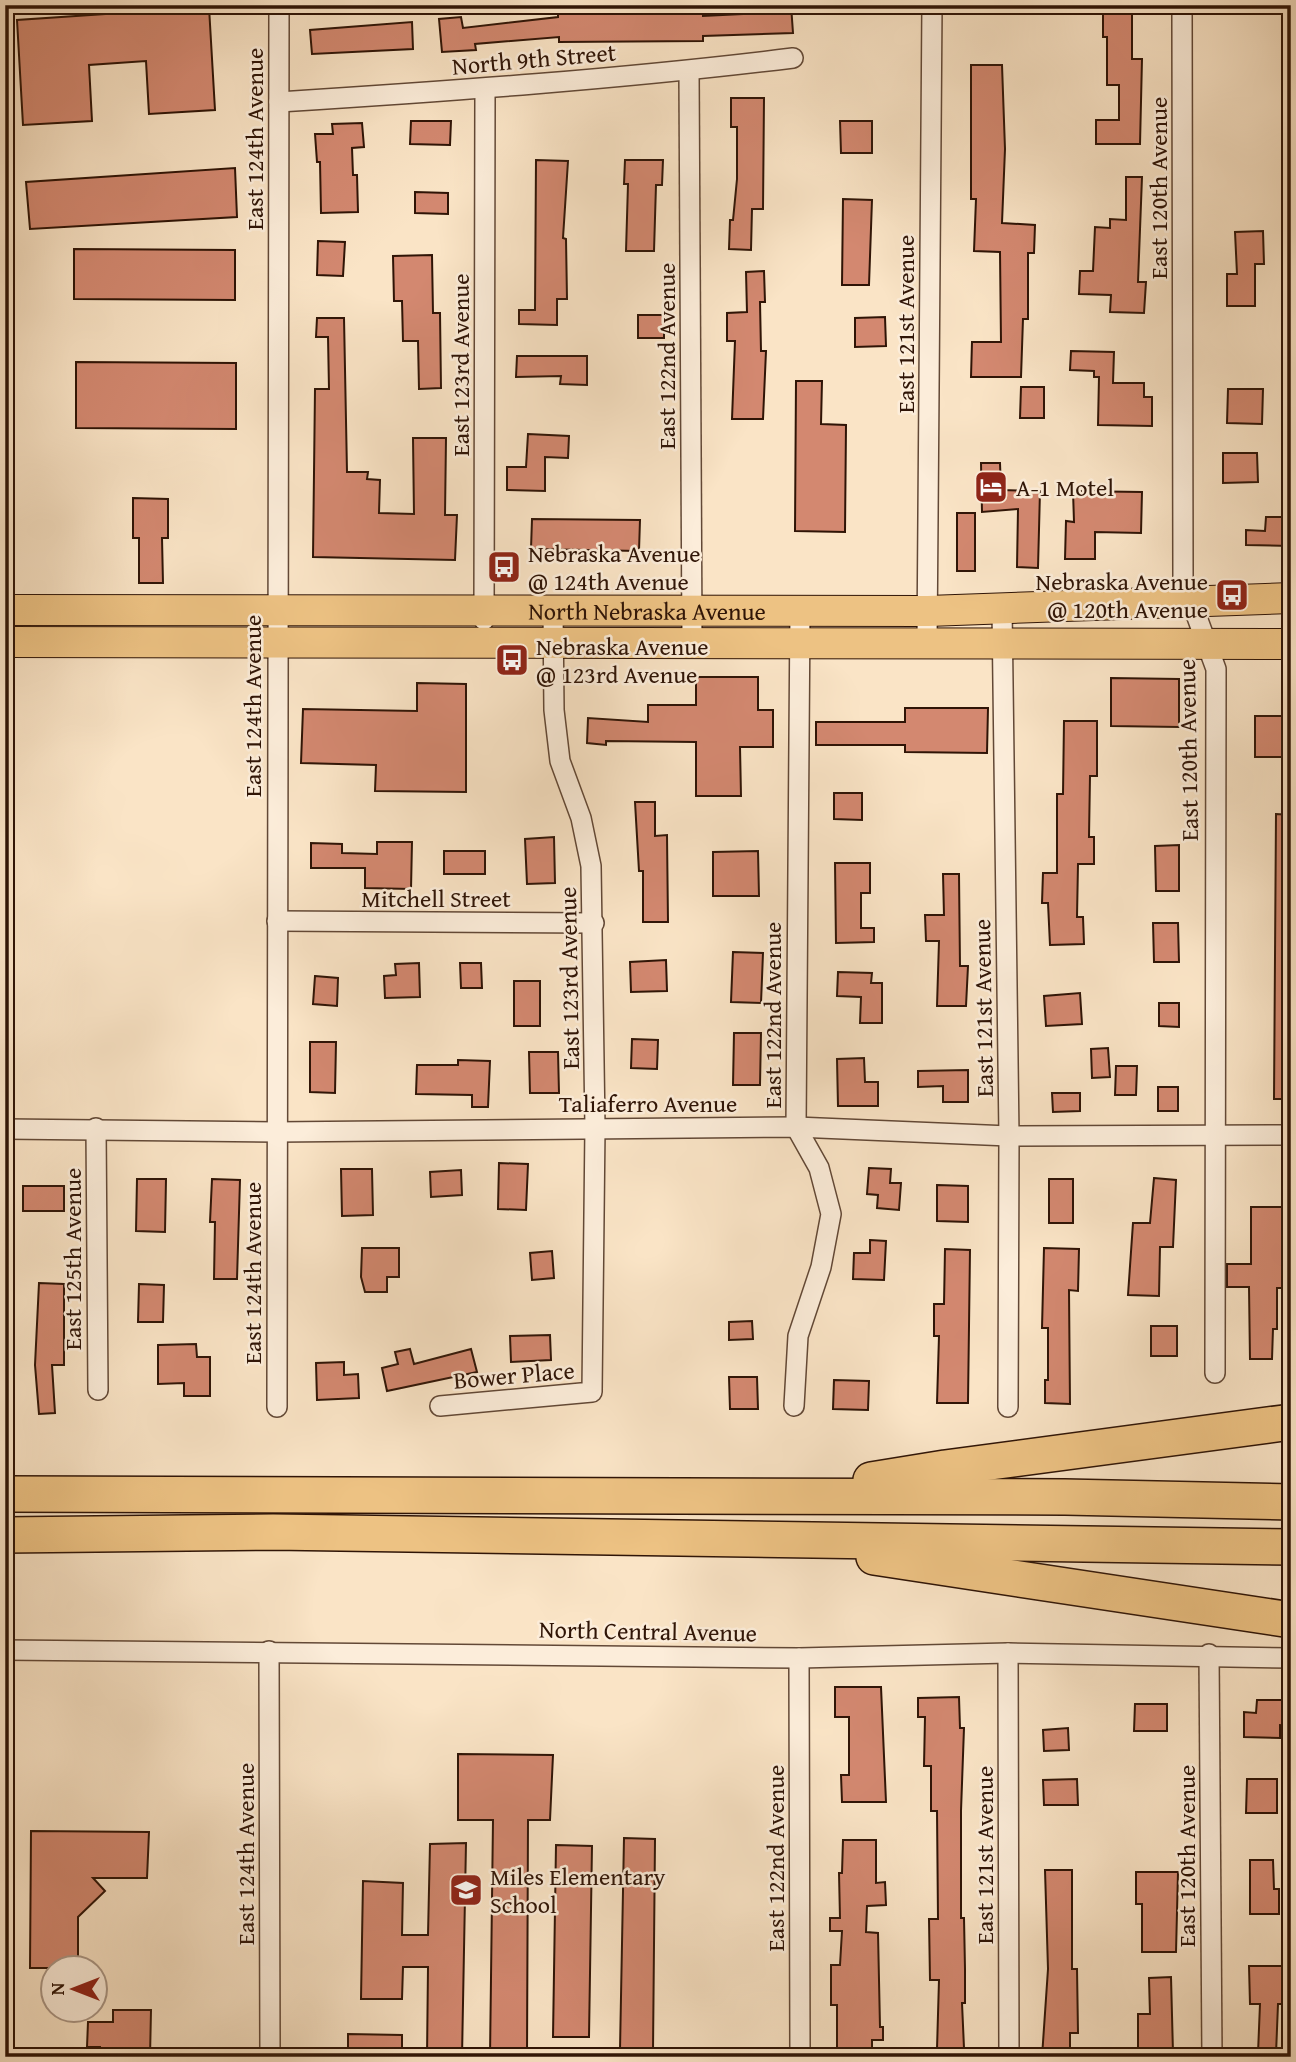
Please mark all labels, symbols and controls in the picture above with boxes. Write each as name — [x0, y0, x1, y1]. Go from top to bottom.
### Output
street label: North 9th Street — [450, 34, 618, 84]
street label: East 124th Avenue — [237, 48, 272, 230]
street label: East 120th Avenue — [1141, 97, 1176, 279]
street label: East 121st Avenue — [888, 235, 923, 413]
street label: East 122nd Avenue — [649, 263, 684, 449]
street label: East 123rd Avenue — [443, 274, 478, 456]
hotel icon: A-1 Motel — [972, 468, 1010, 506]
place label: A-1 Motel — [1016, 470, 1114, 505]
place label: Nebraska Avenue @ 124th Avenue — [528, 536, 700, 599]
bus stop icon: Nebraska Avenue @ 124th Avenue — [485, 548, 523, 586]
place label: Nebraska Avenue @ 120th Avenue — [1036, 564, 1208, 627]
bus stop icon: Nebraska Avenue @ 120th Avenue — [1213, 576, 1251, 614]
street label: North Nebraska Avenue — [528, 593, 766, 628]
street label: East 124th Avenue — [235, 615, 270, 797]
place label: Nebraska Avenue @ 123rd Avenue — [536, 629, 708, 692]
bus stop icon: Nebraska Avenue @ 123rd Avenue — [493, 641, 531, 679]
street label: East 120th Avenue — [1169, 658, 1207, 842]
street label: Mitchell Street — [361, 881, 511, 916]
street label: East 123rd Avenue — [550, 886, 588, 1070]
street label: East 121st Avenue — [964, 918, 1002, 1098]
street label: East 122nd Avenue — [755, 922, 790, 1108]
street label: Taliaferro Avenue — [559, 1086, 737, 1121]
street label: East 125th Avenue — [55, 1168, 90, 1350]
street label: East 124th Avenue — [235, 1182, 270, 1364]
street label: Bower Place — [452, 1352, 576, 1398]
street label: North Central Avenue — [539, 1612, 757, 1650]
street label: East 124th Avenue — [228, 1763, 263, 1945]
street label: East 122nd Avenue — [758, 1765, 793, 1951]
street label: East 120th Avenue — [1169, 1765, 1204, 1947]
street label: East 121st Avenue — [967, 1766, 1002, 1944]
place label: Miles Elementary School — [490, 1859, 665, 1922]
school or university icon: Miles Elementary School — [447, 1871, 485, 1909]
north arrow — [38, 1954, 108, 2024]
text: N — [43, 1982, 71, 1995]

